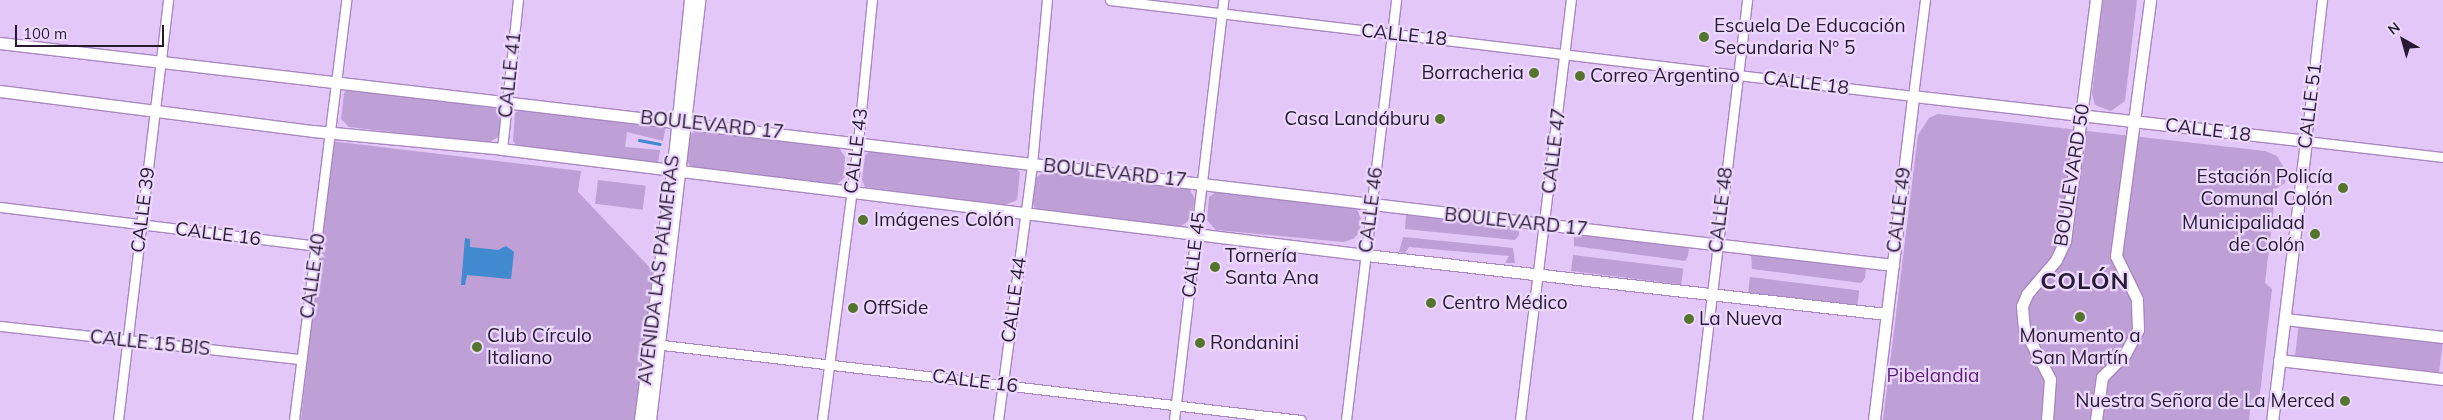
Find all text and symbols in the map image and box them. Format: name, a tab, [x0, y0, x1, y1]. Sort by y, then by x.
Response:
scale bar	[18, 15, 166, 47]
place label: Escuela De Educación Secundaria Nº 5	[1714, 15, 1906, 59]
north arrow	[2378, 15, 2428, 65]
text: N	[2384, 18, 2403, 39]
street label: CALLE 18	[1360, 19, 1448, 51]
text: 100 m	[23, 24, 67, 43]
street label: CALLE 41	[494, 31, 526, 119]
marker: Escuela De Educación Secundaria Nº 5	[1698, 31, 1710, 43]
place label: Borracheria	[1421, 62, 1524, 84]
street label: CALLE 51	[2293, 62, 2327, 150]
place label: Correo Argentino	[1590, 65, 1740, 87]
street label: CALLE 18	[1762, 66, 1850, 100]
marker: Borracheria	[1528, 67, 1540, 79]
marker: Correo Argentino	[1574, 70, 1586, 82]
street label: BOULEVARD 50	[2049, 102, 2095, 248]
street label: BOULEVARD 17	[639, 106, 785, 144]
street label: CALLE 43	[839, 107, 873, 195]
street label: CALLE 47	[1537, 107, 1571, 195]
place label: Casa Landáburu	[1284, 108, 1430, 130]
marker: Casa Landáburu	[1434, 113, 1446, 125]
street label: CALLE 18	[2164, 113, 2252, 147]
street label: AVENIDA LAS PALMERAS	[634, 154, 684, 386]
street label: BOULEVARD 17	[1042, 154, 1188, 192]
street label: CALLE 39	[126, 166, 160, 254]
street label: CALLE 46	[1354, 166, 1388, 254]
street label: CALLE 48	[1704, 166, 1738, 254]
street label: CALLE 49	[1882, 166, 1916, 254]
place label: Estación Policía Comunal Colón	[2197, 166, 2333, 210]
marker: Estación Policía Comunal Colón	[2337, 182, 2349, 194]
street label: BOULEVARD 17	[1443, 203, 1589, 241]
place label: Imágenes Colón	[874, 209, 1014, 231]
street label: CALLE 45	[1177, 211, 1211, 299]
place label: Municipalidad de Colón	[2182, 212, 2305, 256]
marker: Imágenes Colón	[856, 213, 870, 227]
street label: CALLE 16	[174, 217, 262, 251]
marker: Municipalidad de Colón	[2309, 228, 2321, 240]
street label: CALLE 40	[296, 232, 330, 320]
place label: Tornería Santa Ana	[1225, 245, 1319, 289]
street label: CALLE 44	[997, 256, 1031, 344]
marker: Tornería Santa Ana	[1209, 261, 1221, 273]
district label: COLÓN	[2040, 267, 2130, 295]
place label: Centro Médico	[1442, 292, 1568, 314]
marker: Centro Médico	[1424, 296, 1438, 310]
place label: OffSide	[863, 297, 928, 319]
marker: OffSide	[847, 302, 859, 314]
place label: La Nueva	[1699, 308, 1782, 330]
marker: Monumento a San Martín	[2074, 311, 2086, 323]
marker: La Nueva	[1683, 313, 1695, 325]
street label: CALLE 15 BIS	[89, 325, 211, 361]
place label: Club Círculo Italiano	[487, 325, 592, 369]
place label: Monumento a San Martín	[2019, 325, 2141, 369]
place label: Rondanini	[1210, 332, 1299, 354]
marker: Rondanini	[1194, 337, 1206, 349]
marker: Club Círculo Italiano	[471, 341, 483, 353]
street label: CALLE 16	[931, 364, 1019, 398]
park label: Pibelandia	[1886, 365, 1980, 387]
place label: Nuestra Señora de La Merced	[2075, 390, 2335, 412]
marker: Nuestra Señora de La Merced	[2339, 395, 2351, 407]

